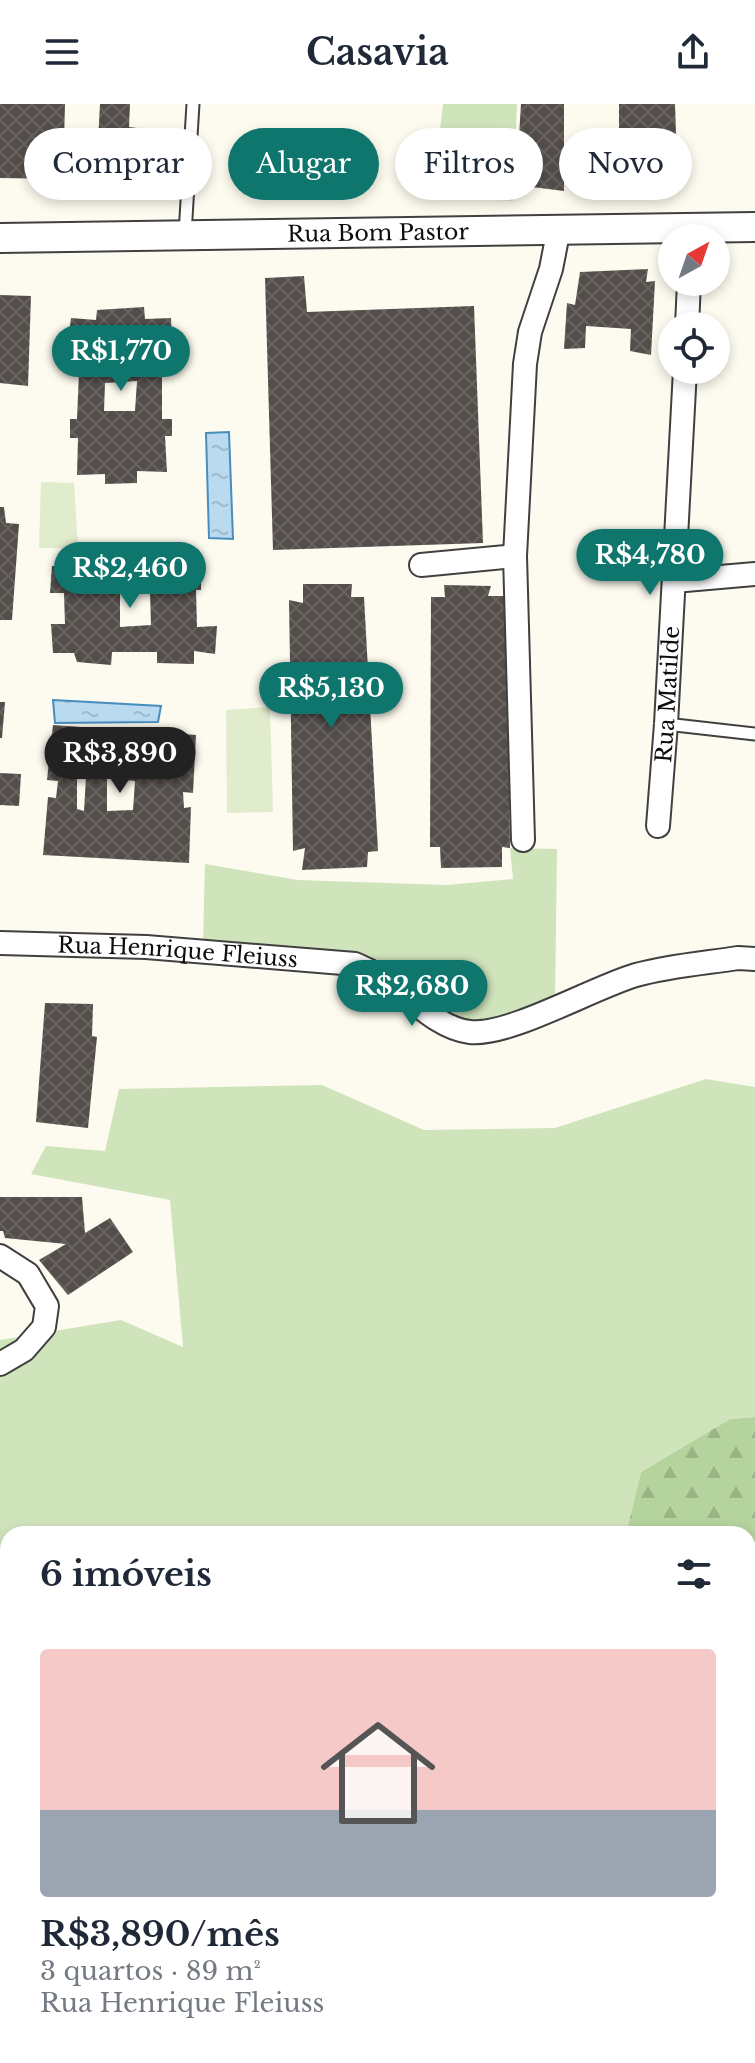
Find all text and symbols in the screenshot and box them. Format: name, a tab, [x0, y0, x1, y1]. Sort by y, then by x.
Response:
icon: menu	[40, 30, 84, 74]
text: Casavia	[306, 30, 449, 75]
icon: share	[671, 30, 715, 74]
chip: Comprar	[24, 128, 212, 200]
chip: Alugar	[228, 128, 379, 200]
chip: Filtros	[395, 128, 543, 200]
chip: Novo	[559, 128, 692, 200]
street label: Rua Bom Pastor	[287, 218, 470, 247]
north arrow	[658, 224, 730, 296]
map controls	[658, 224, 730, 384]
button: locate	[658, 312, 730, 384]
pin: R$1,770	[47, 325, 195, 393]
text: R$1,770	[70, 335, 172, 367]
pin: R$4,780	[576, 529, 724, 597]
text: R$4,780	[594, 539, 706, 571]
pin: R$2,460	[56, 542, 204, 610]
text: R$2,460	[72, 552, 188, 584]
street label: Rua Matilde	[650, 625, 685, 764]
pin: R$5,130	[257, 662, 405, 730]
text: R$5,130	[277, 672, 385, 704]
pin: R$3,890	[46, 727, 194, 795]
text: R$3,890	[63, 737, 177, 769]
street label: Rua Henrique Fleiuss	[57, 931, 299, 973]
pin: R$2,680	[338, 960, 486, 1028]
text: R$2,680	[355, 970, 470, 1002]
icon: filters	[672, 1552, 716, 1596]
text: 6 imóveis	[40, 1553, 212, 1595]
icon: home	[306, 1701, 450, 1845]
text: R$3,890/mês	[40, 1913, 280, 1955]
text: 3 quartos · 89 m²	[40, 1955, 261, 1987]
text: Rua Henrique Fleiuss	[40, 1987, 324, 2019]

